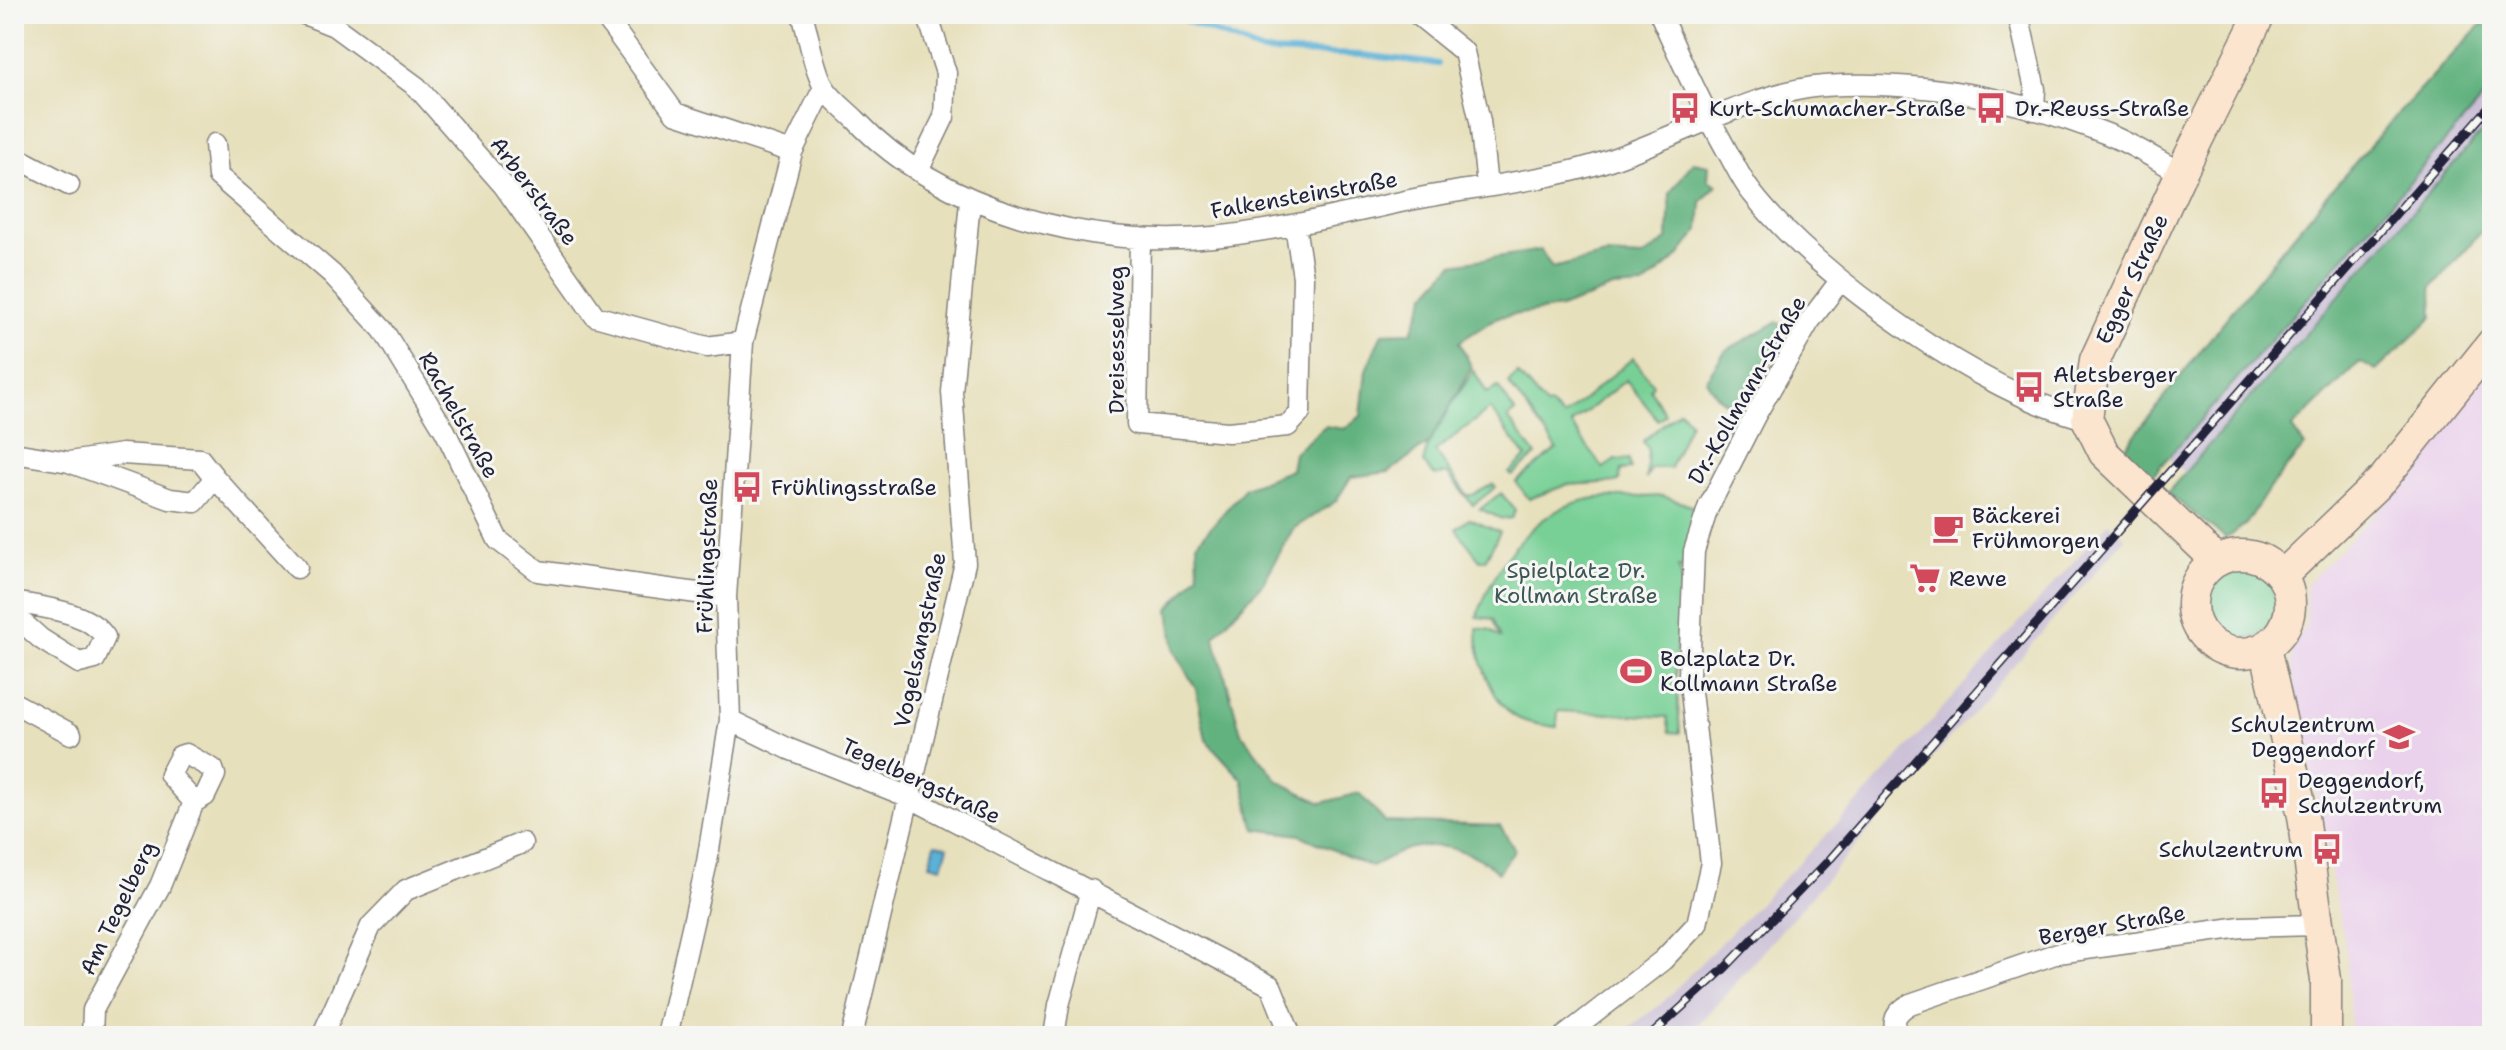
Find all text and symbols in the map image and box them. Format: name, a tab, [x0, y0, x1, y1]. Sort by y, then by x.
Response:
bus stop icon: Kurt-Schumacher-Straße	[1668, 91, 1702, 125]
bus stop icon: Dr.-Reuss-Straße	[1974, 91, 2008, 125]
place label: Kurt-Schumacher-Straße	[1709, 94, 1966, 123]
place label: Dr.-Reuss-Straße	[2015, 94, 2189, 123]
street label: Arberstraße	[484, 131, 584, 251]
street label: Falkensteinstraße	[1208, 164, 1400, 226]
street label: Egger Straße	[2089, 209, 2175, 349]
street label: Dreisesselweg	[1102, 266, 1131, 414]
street label: Dr.-Kollmann-Straße	[1681, 291, 1813, 489]
street label: Rachelstraße	[412, 346, 506, 484]
place label: Aletsberger Straße	[2053, 360, 2178, 414]
bus stop icon: Aletsberger Straße	[2012, 370, 2046, 404]
bus stop icon: Frühlingsstraße	[730, 470, 764, 504]
place label: Frühlingsstraße	[771, 473, 937, 502]
street label: Frühlingstraße	[690, 478, 724, 634]
place label: Bäckerei Frühmorgen	[1972, 501, 2100, 555]
cafe icon: Bäckerei Frühmorgen	[1931, 511, 1965, 545]
street label: Vogelsangstraße	[887, 549, 953, 731]
park label: Spielplatz Dr. Kollman Straße	[1494, 556, 1658, 610]
supermarket icon: Rewe	[1908, 561, 1942, 595]
place label: Rewe	[1949, 564, 2007, 593]
place label: Bolzplatz Dr. Kollmann Straße	[1660, 644, 1838, 698]
sports icon: Bolzplatz Dr. Kollmann Straße	[1619, 654, 1653, 688]
place label: Schulzentrum Deggendorf	[2231, 710, 2376, 764]
school or university icon: Schulzentrum Deggendorf	[2382, 720, 2416, 754]
street label: Tegelbergstraße	[837, 731, 1005, 831]
place label: Deggendorf, Schulzentrum	[2298, 766, 2442, 820]
bus stop icon: Deggendorf, Schulzentrum	[2257, 776, 2291, 810]
bus stop icon: Schulzentrum	[2310, 832, 2344, 866]
place label: Schulzentrum	[2159, 835, 2303, 864]
street label: Am Tegelberg	[73, 836, 163, 980]
street label: Berger Straße	[2036, 898, 2188, 952]

